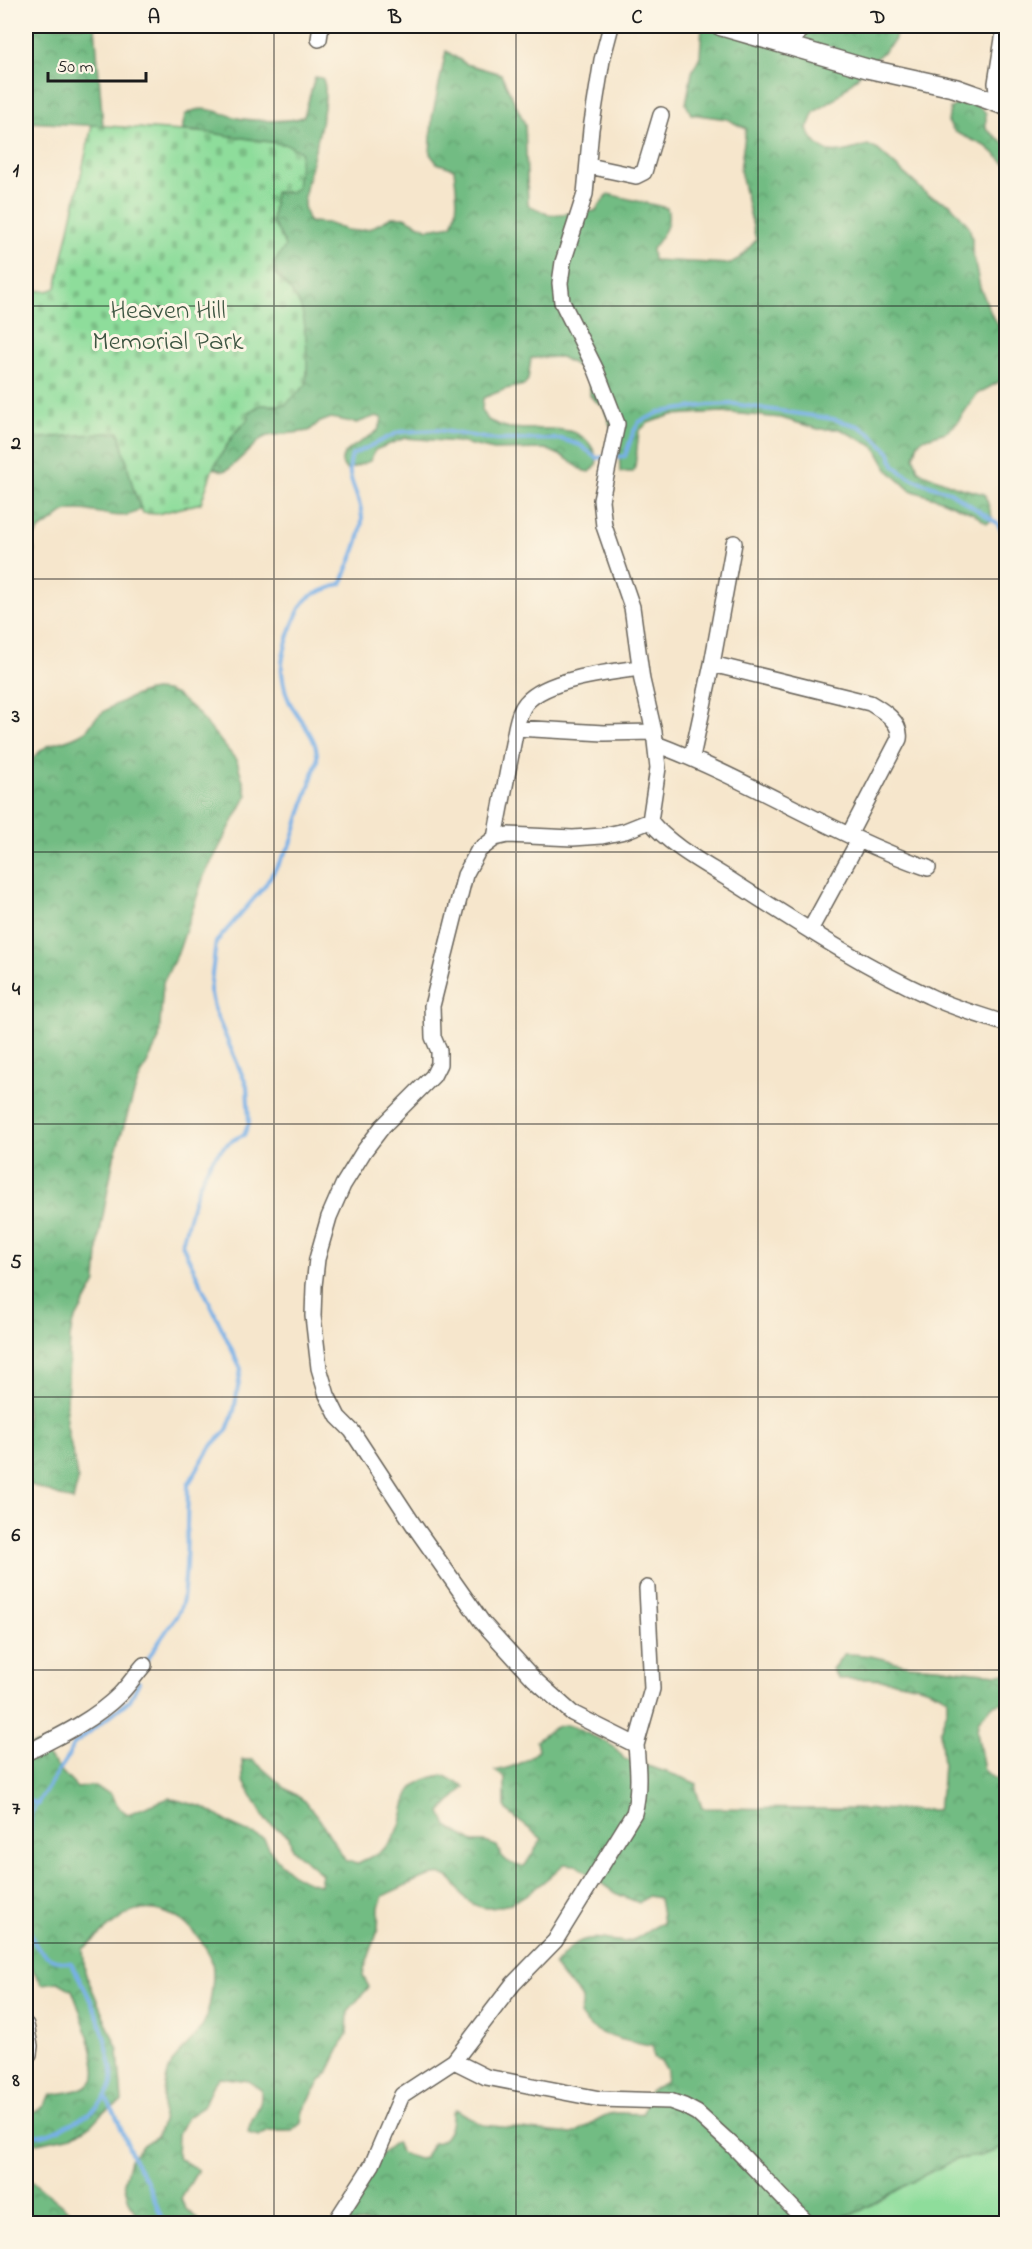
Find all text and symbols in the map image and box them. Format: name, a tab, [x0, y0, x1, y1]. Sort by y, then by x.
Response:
text: A	[148, 4, 160, 33]
text: B	[387, 4, 402, 33]
text: C	[632, 4, 643, 33]
text: D	[870, 4, 885, 33]
scale bar	[48, 45, 146, 83]
text: 50 m	[57, 55, 94, 81]
text: 1	[13, 157, 20, 186]
park label: Heaven Hill Memorial Park	[92, 292, 244, 362]
text: 2	[10, 430, 21, 459]
text: 3	[11, 703, 20, 732]
text: 4	[12, 976, 21, 1005]
text: 5	[10, 1249, 22, 1278]
text: 6	[12, 1522, 21, 1551]
text: 7	[12, 1795, 21, 1824]
text: 8	[11, 2067, 20, 2096]

